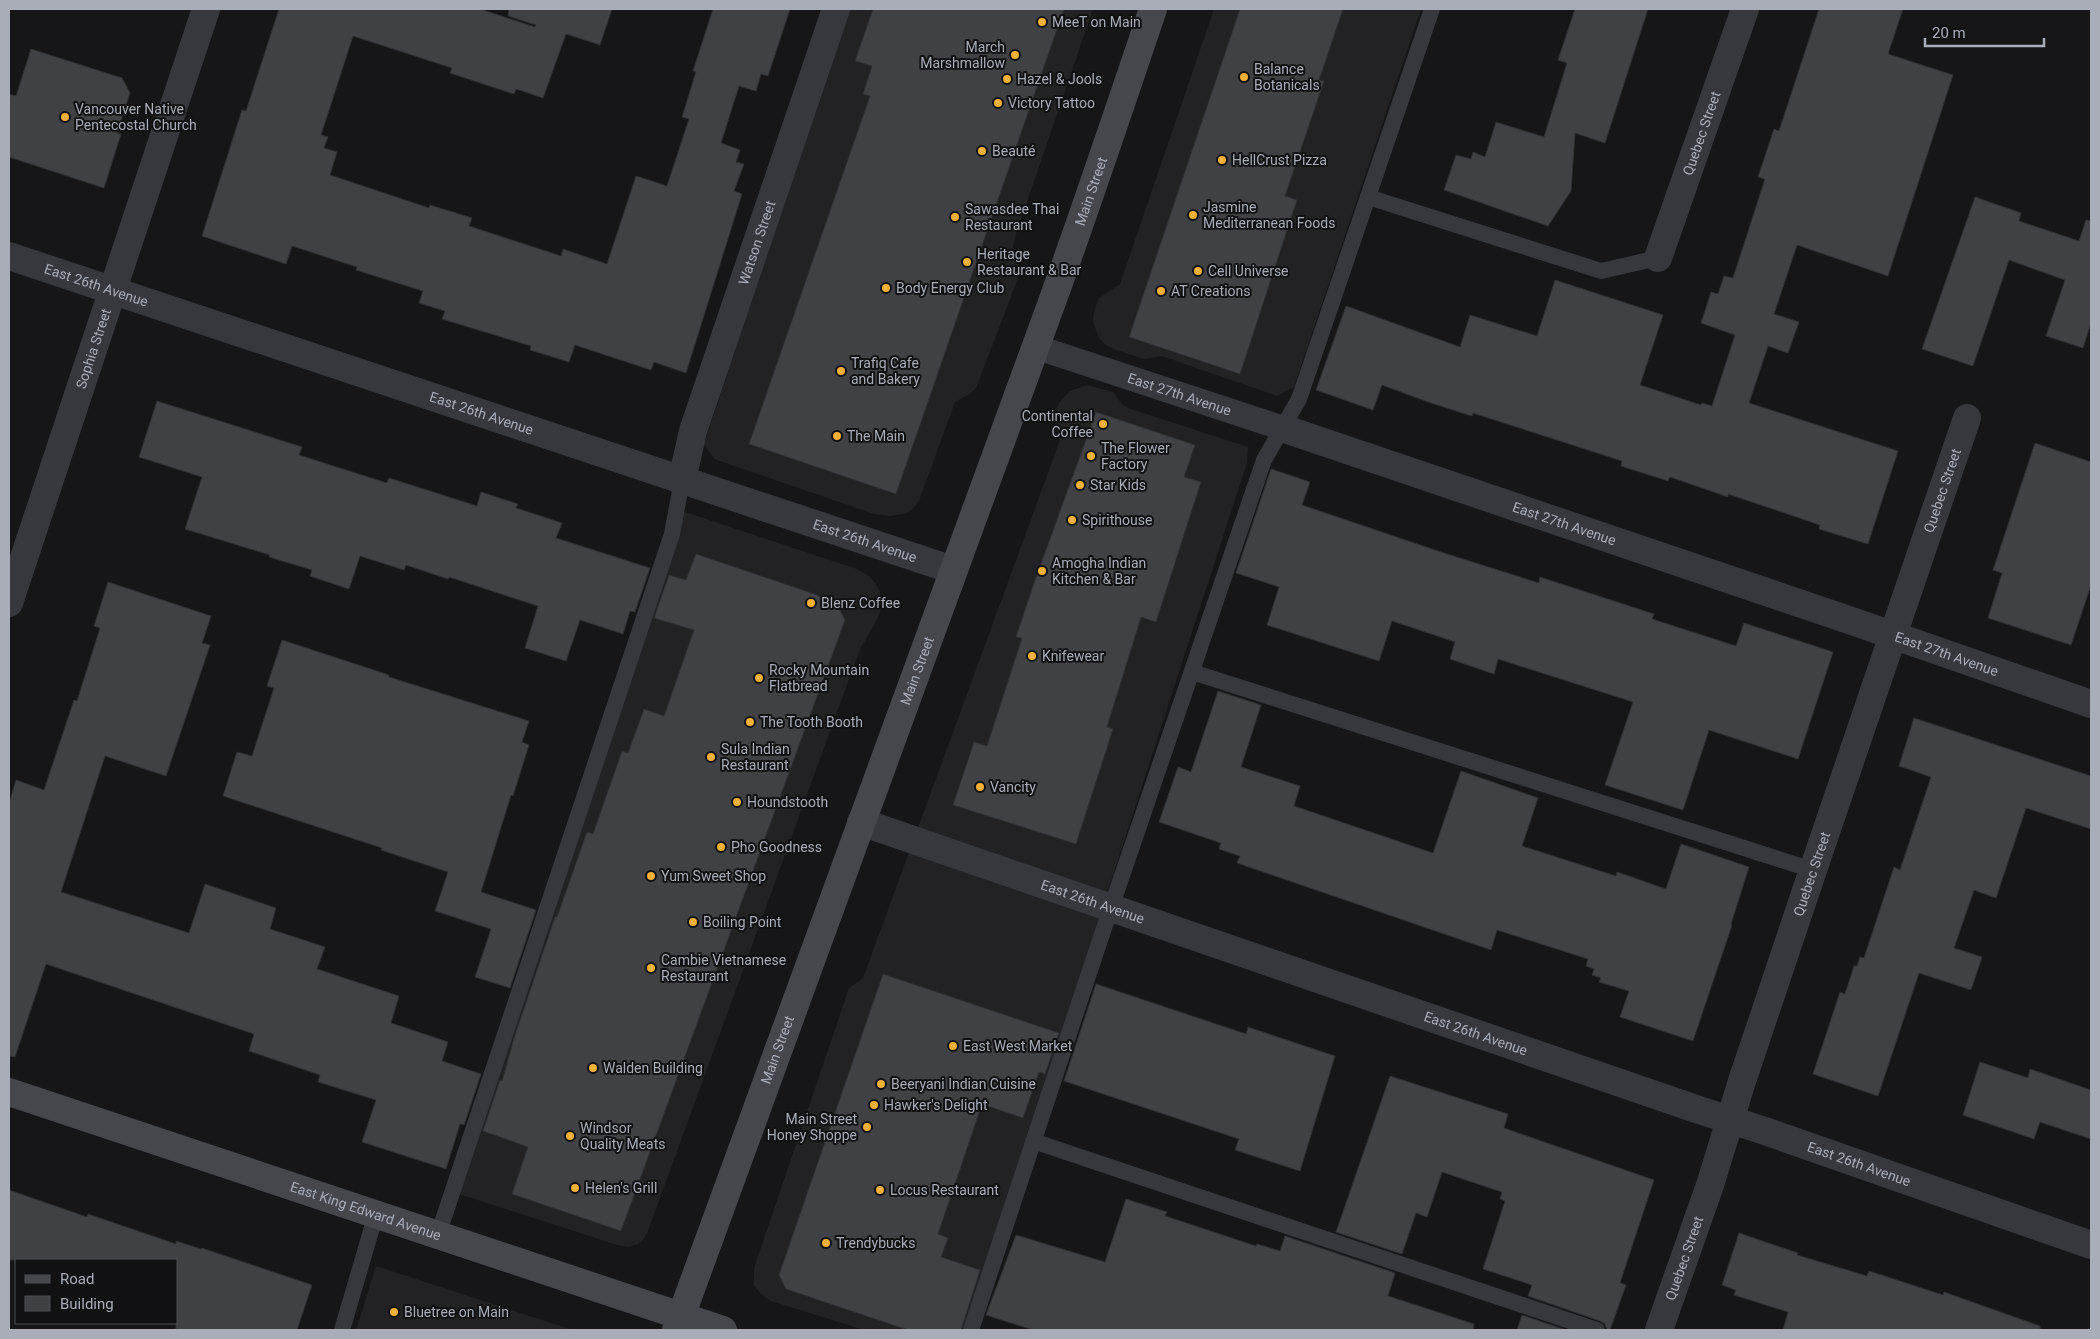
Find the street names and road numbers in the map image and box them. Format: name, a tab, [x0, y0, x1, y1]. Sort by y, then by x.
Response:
street label: Quebec Street	[1679, 89, 1724, 178]
street label: Main Street	[1072, 155, 1110, 228]
street label: Watson Street	[735, 198, 779, 287]
street label: East 26th Avenue	[42, 260, 150, 310]
street label: Sophia Street	[73, 306, 114, 391]
street label: East 27th Avenue	[1125, 370, 1233, 419]
street label: East 26th Avenue	[428, 389, 535, 438]
street label: Quebec Street	[1921, 446, 1964, 535]
street label: East 27th Avenue	[1510, 499, 1618, 549]
street label: East 26th Avenue	[811, 516, 919, 565]
street label: East 27th Avenue	[1893, 629, 2000, 679]
street label: Main Street	[897, 634, 937, 707]
street label: Quebec Street	[1790, 829, 1834, 918]
street label: East 26th Avenue	[1039, 876, 1146, 927]
street label: East 26th Avenue	[1422, 1008, 1530, 1058]
street label: Main Street	[758, 1013, 797, 1086]
street label: East 26th Avenue	[1805, 1138, 1913, 1189]
street label: East King Edward Avenue	[288, 1178, 443, 1243]
street label: Quebec Street	[1662, 1214, 1706, 1302]

